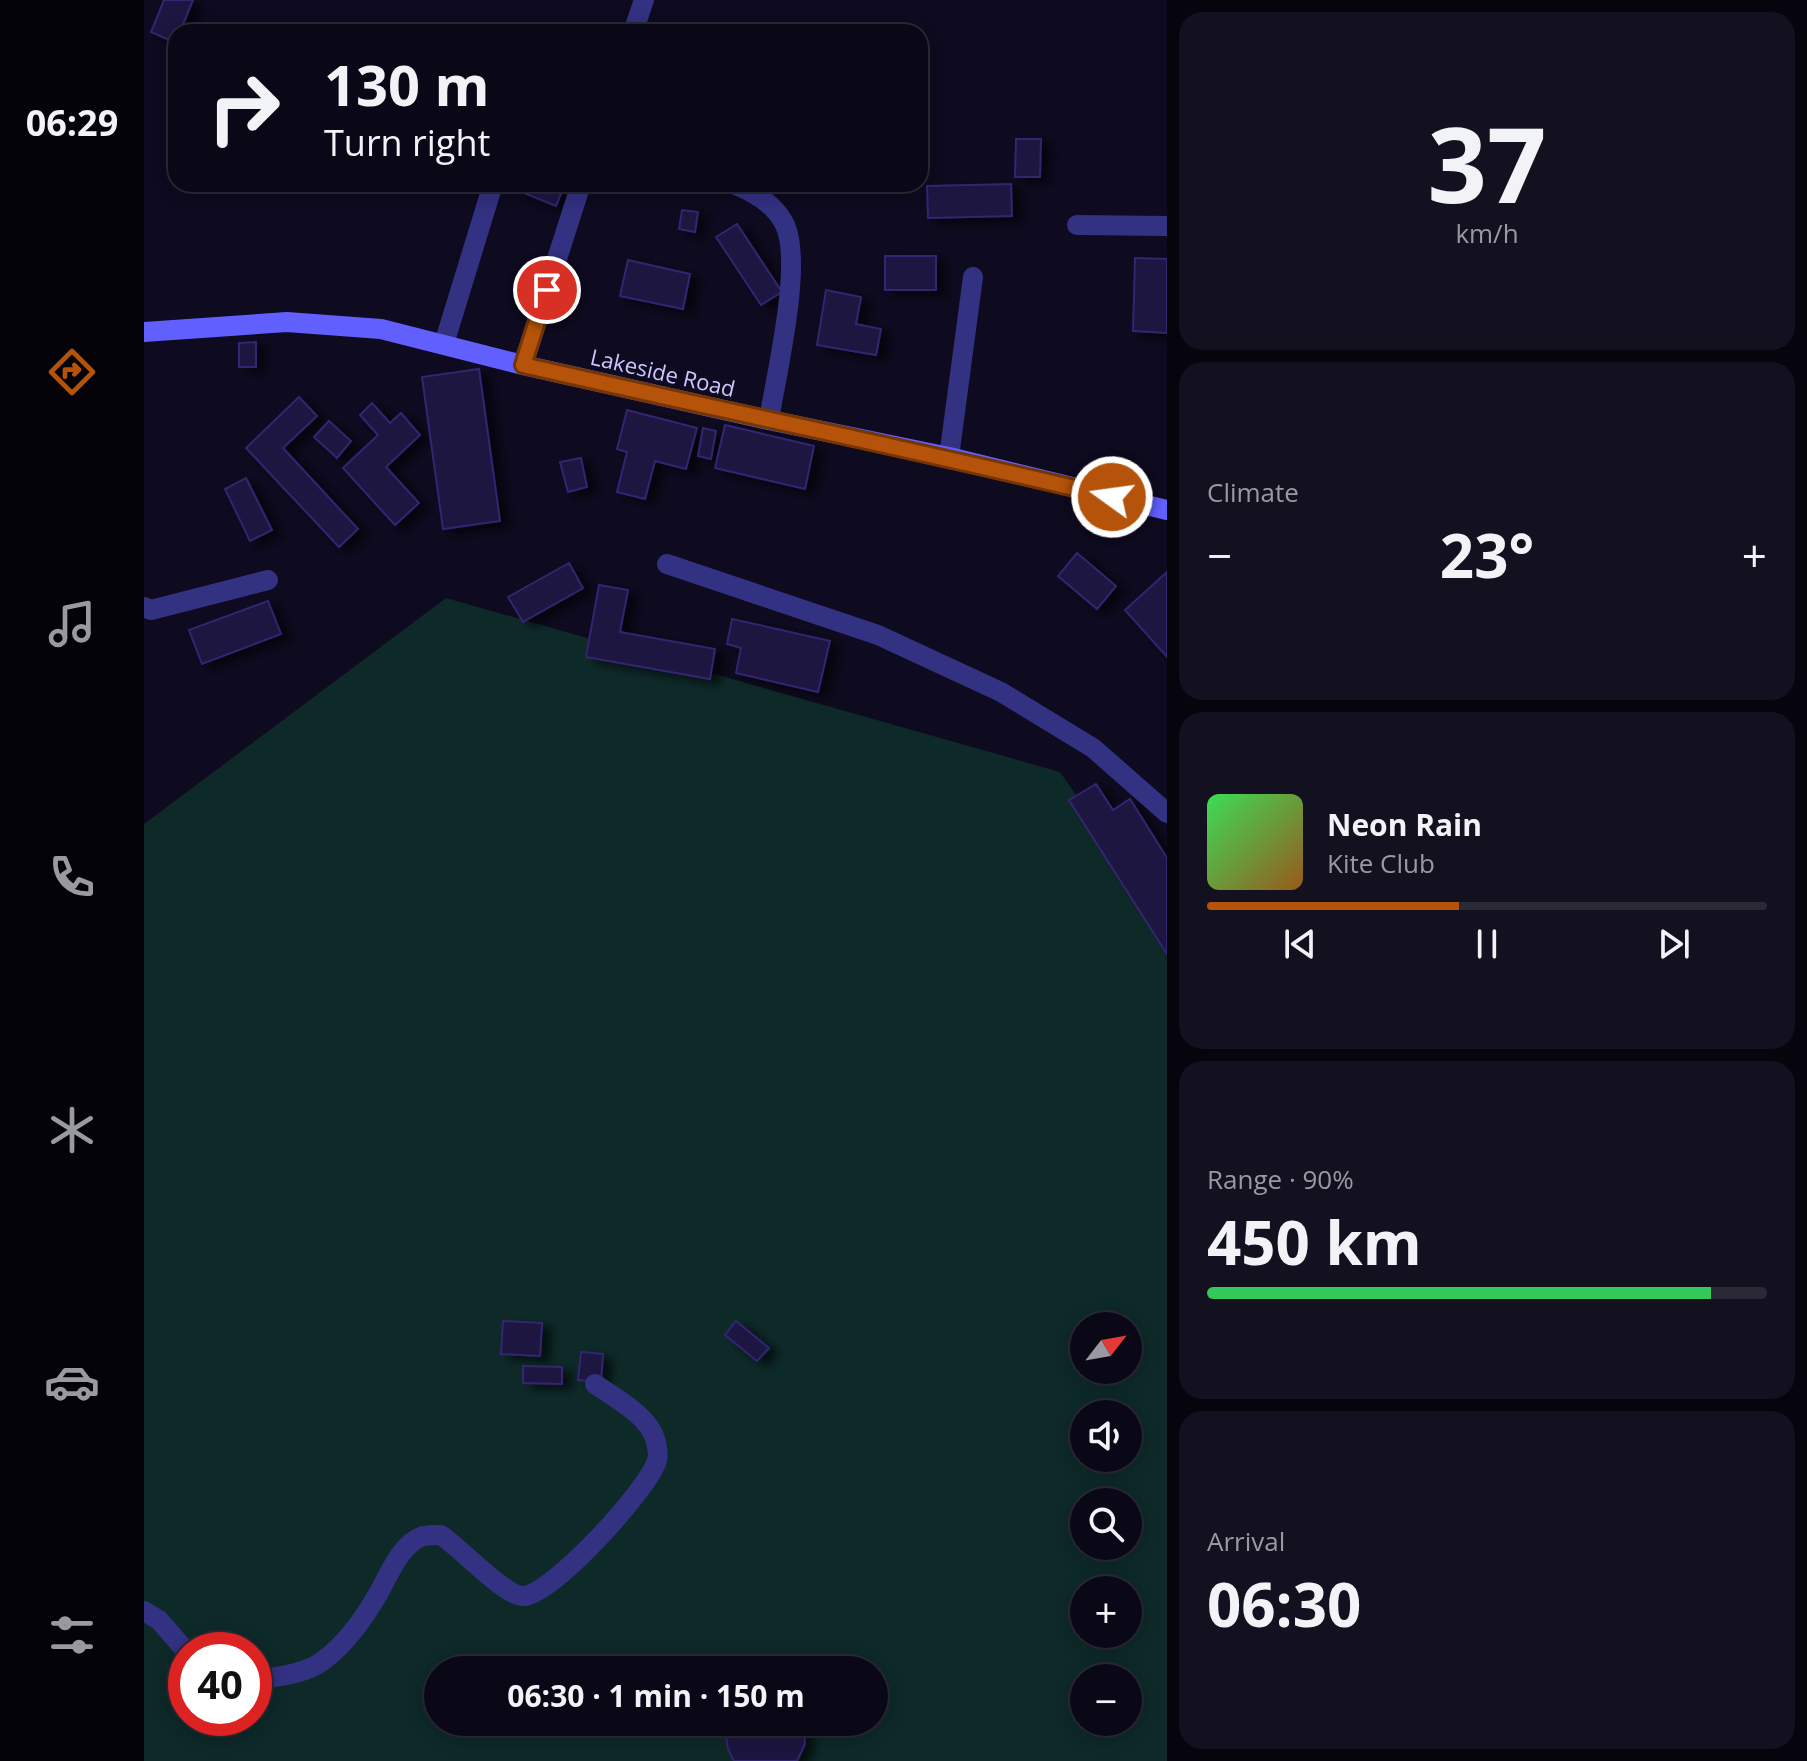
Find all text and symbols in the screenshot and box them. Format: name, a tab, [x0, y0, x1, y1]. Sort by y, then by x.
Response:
text: 130 m	[324, 46, 490, 122]
icon: right	[192, 56, 296, 160]
text: 37	[1428, 92, 1546, 233]
text: 06:29	[26, 98, 118, 147]
text: Turn right	[324, 118, 490, 167]
text: km/h	[1455, 215, 1519, 251]
pin	[513, 256, 581, 324]
icon: arrive	[525, 268, 569, 312]
street label: Lakeside Road	[588, 341, 738, 403]
icon: directions	[44, 344, 100, 400]
position arrow	[1070, 455, 1154, 539]
text: Climate	[1207, 474, 1299, 510]
text: 23°	[1440, 514, 1534, 596]
text: −	[1207, 525, 1232, 585]
text: +	[1742, 525, 1767, 585]
icon: music	[44, 596, 100, 652]
text: Neon Rain	[1327, 804, 1482, 845]
text: Kite Club	[1327, 845, 1435, 881]
icon: phone	[44, 849, 100, 905]
icon: previous	[1278, 922, 1322, 966]
icon: pause	[1465, 922, 1509, 966]
icon: next	[1652, 922, 1696, 966]
icon: climate	[44, 1102, 100, 1158]
text: Range · 90%	[1207, 1161, 1354, 1197]
text: 450 km	[1207, 1201, 1422, 1283]
north arrow	[1070, 1312, 1142, 1384]
map controls	[1070, 1312, 1142, 1736]
icon: car	[44, 1354, 100, 1410]
button: sound	[1070, 1400, 1142, 1472]
button: search	[1070, 1488, 1142, 1560]
text: Arrival	[1207, 1523, 1285, 1559]
text: 06:30	[1207, 1563, 1361, 1645]
button: +	[1070, 1576, 1142, 1648]
icon: filters	[44, 1607, 100, 1663]
speed limit sign: 40	[168, 1632, 272, 1736]
button: −	[1070, 1664, 1142, 1736]
text: 06:30 · 1 min · 150 m	[507, 1675, 805, 1716]

